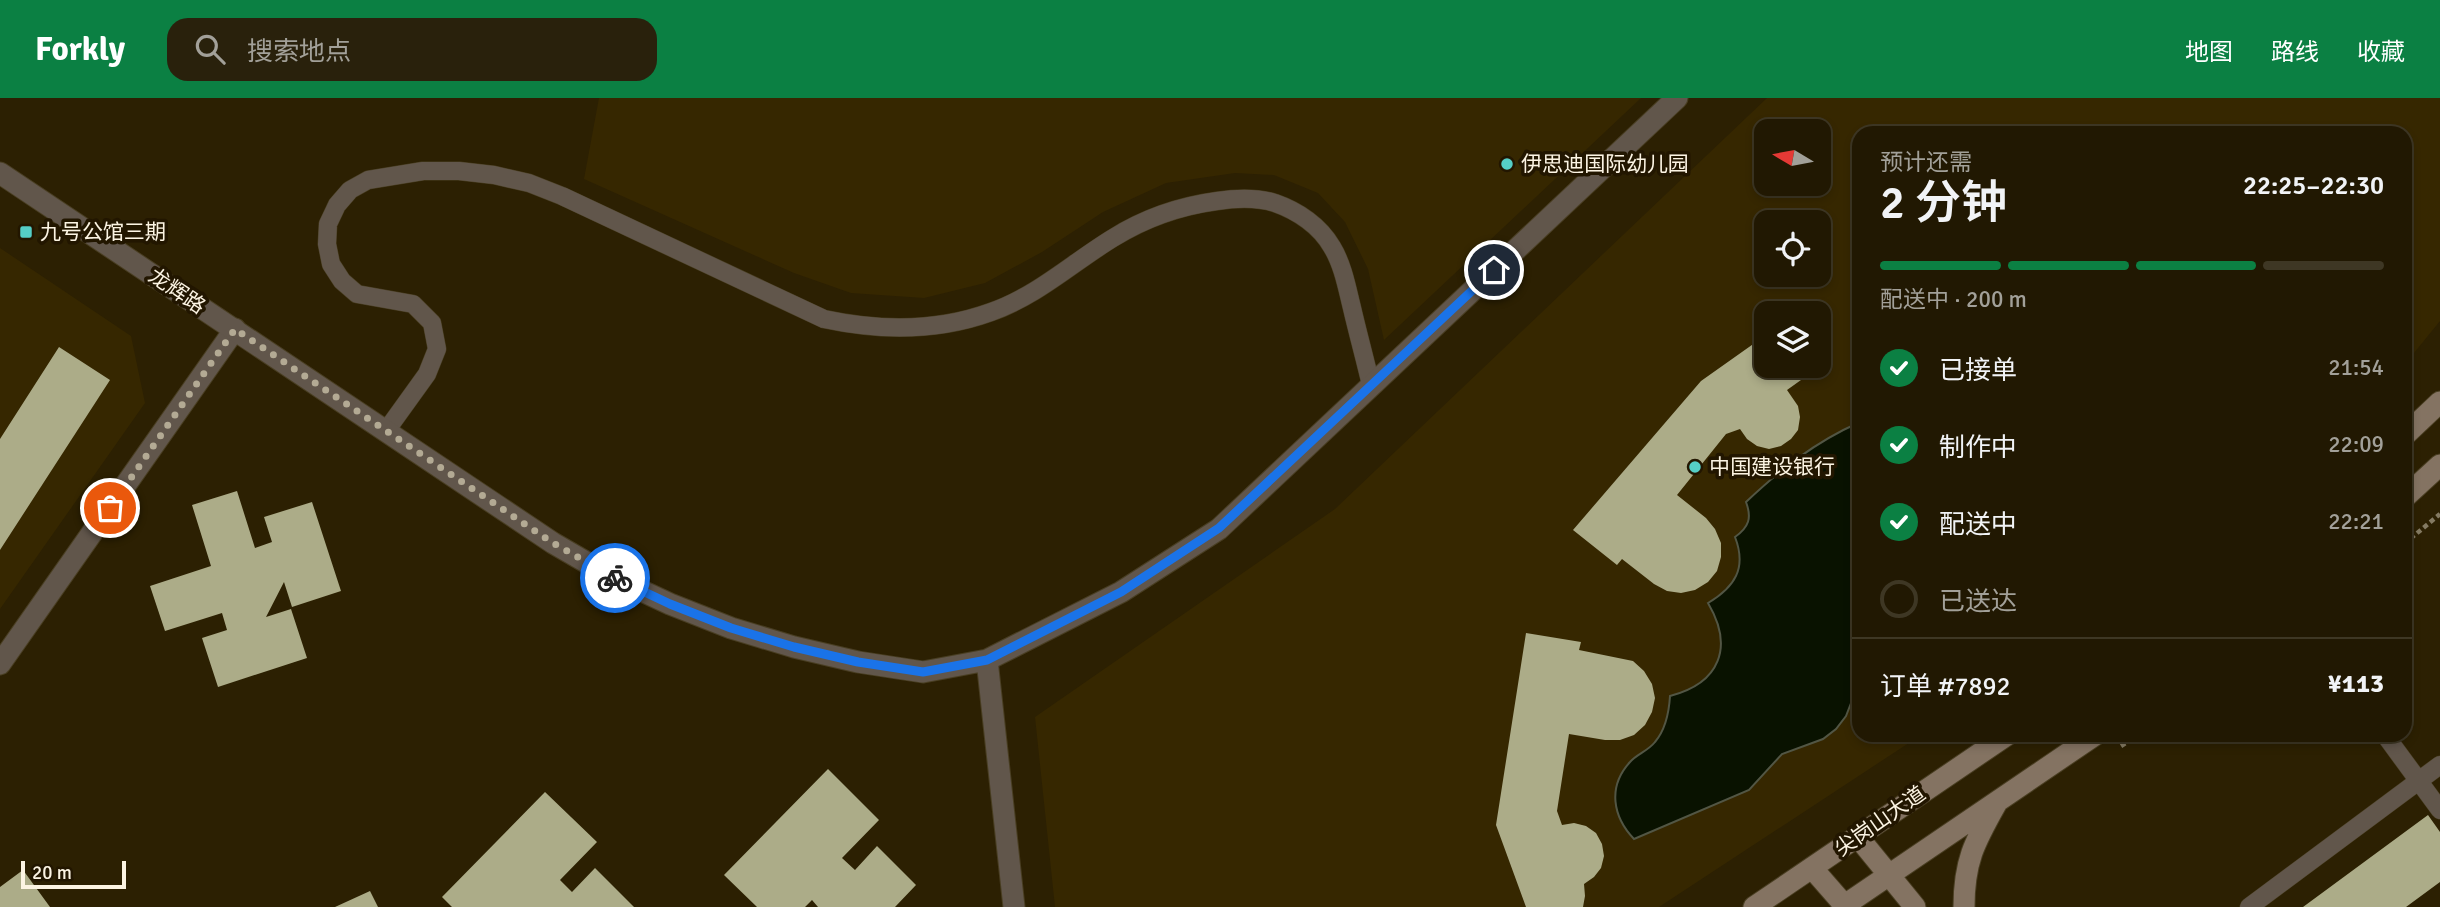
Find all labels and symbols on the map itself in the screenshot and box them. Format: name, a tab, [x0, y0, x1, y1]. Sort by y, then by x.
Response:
north arrow	[1754, 119, 1830, 196]
place label: 伊思迪国际幼儿园	[1521, 151, 1689, 177]
marker: 伊思迪国际幼儿园	[1499, 156, 1515, 172]
place label: 九号公馆三期	[40, 219, 166, 245]
marker: 九号公馆三期	[18, 224, 34, 240]
pin	[1464, 240, 1524, 300]
street label: 龙辉路	[144, 263, 210, 319]
place label: 中国建设银行	[1709, 454, 1835, 480]
marker: 中国建设银行	[1687, 459, 1703, 475]
pin	[80, 478, 140, 538]
courier	[580, 543, 650, 613]
street label: 尖岗山大道	[1830, 780, 1930, 862]
scale bar	[21, 858, 126, 890]

